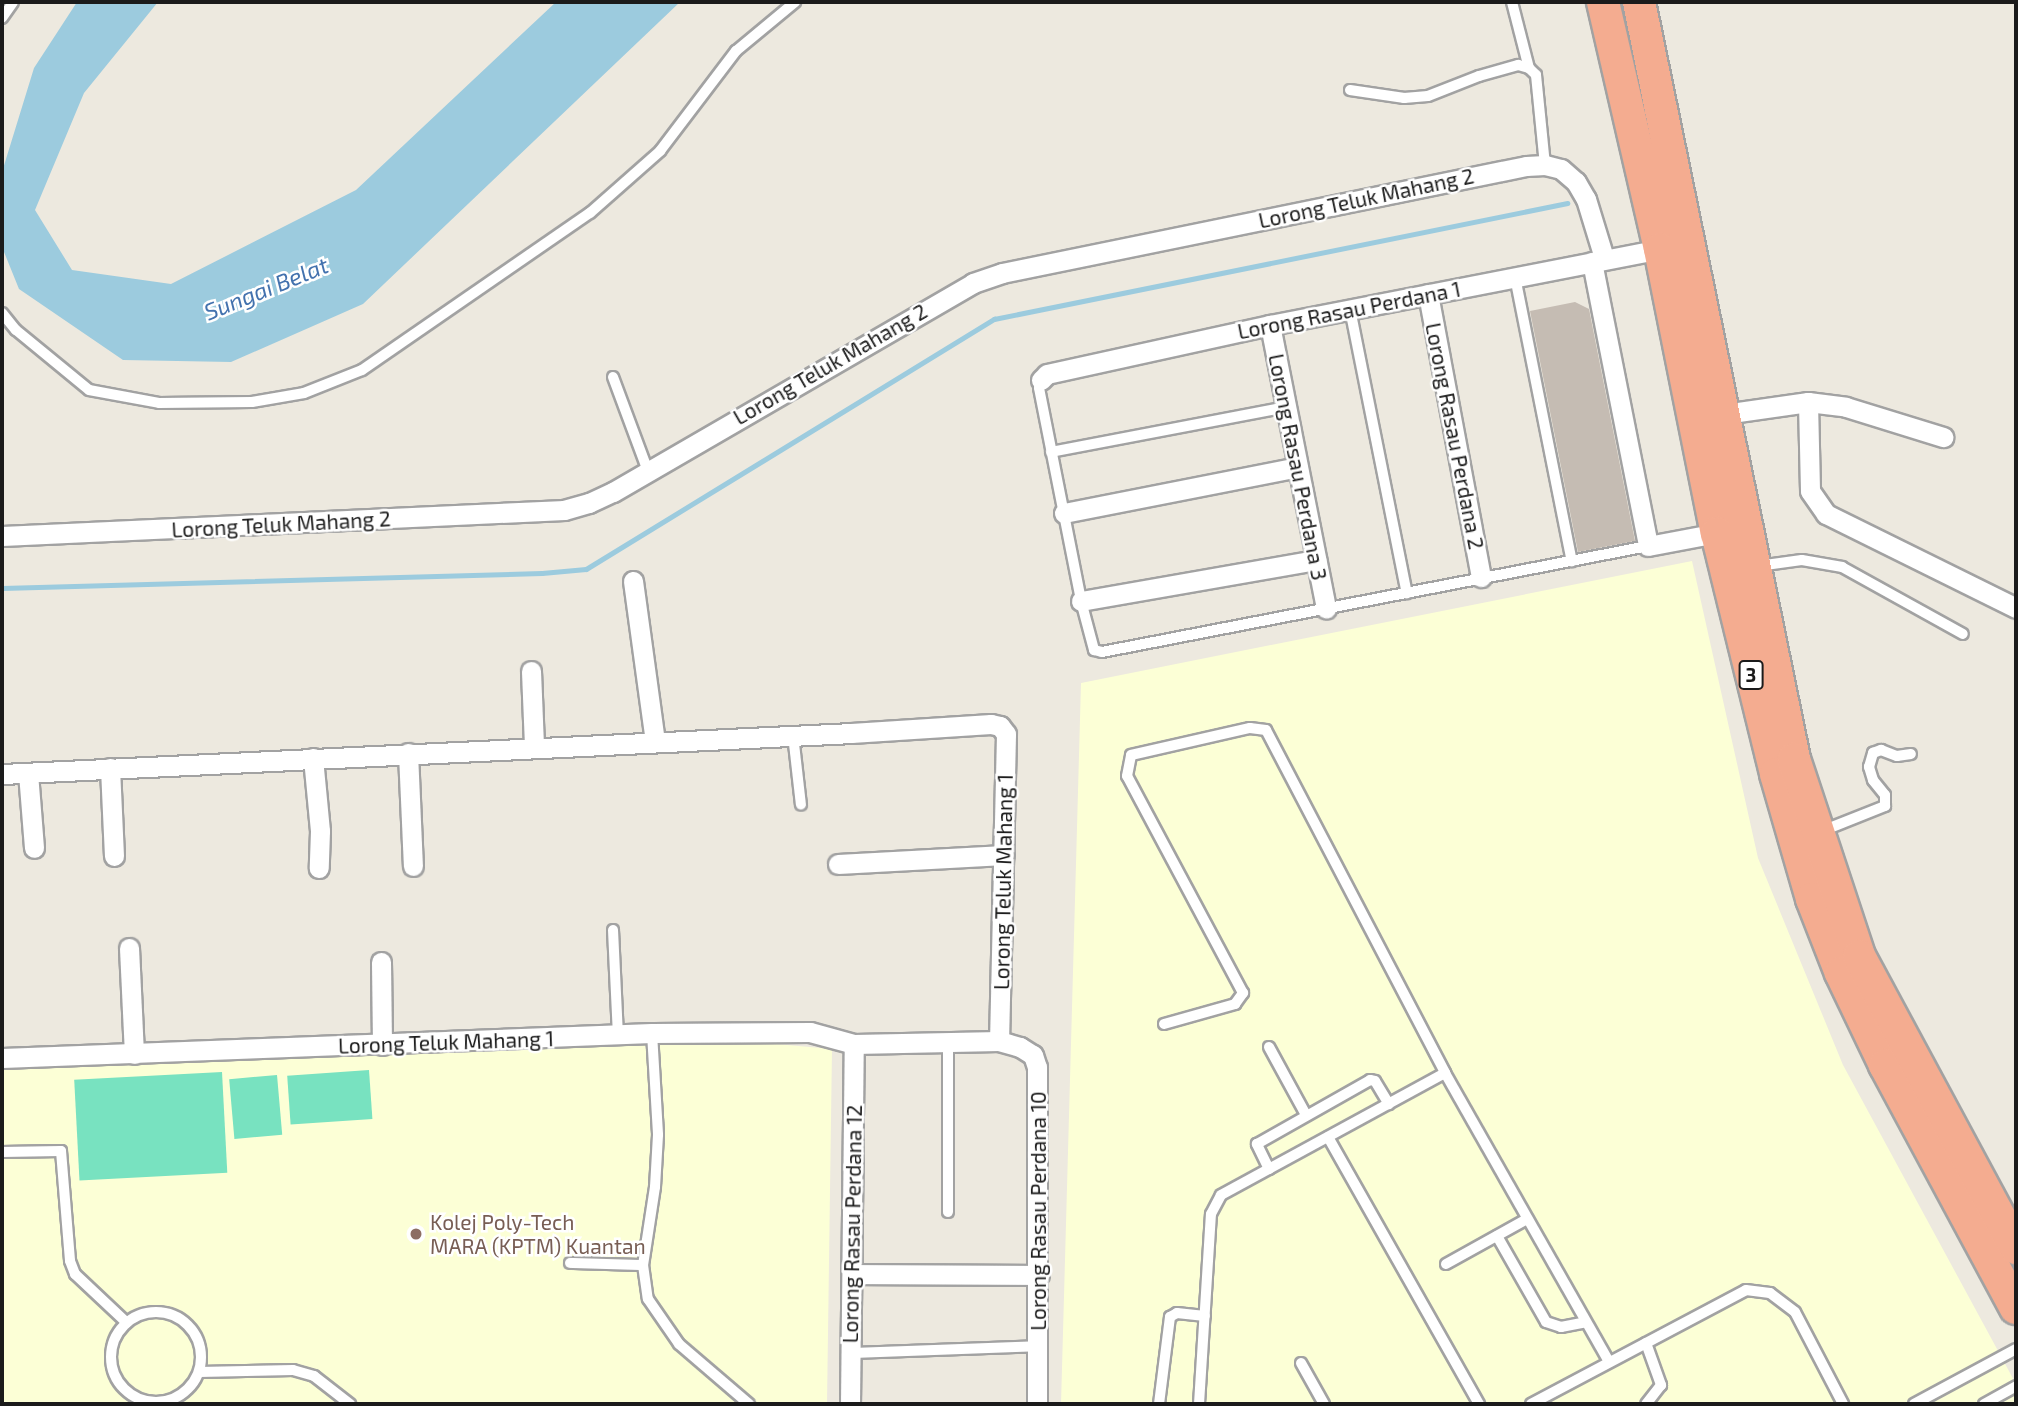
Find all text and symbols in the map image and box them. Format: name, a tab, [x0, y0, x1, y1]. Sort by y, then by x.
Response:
street label: Lorong Teluk Mahang 2	[1256, 163, 1476, 233]
water label: Sungai Belat	[200, 251, 332, 325]
street label: Lorong Rasau Perdana 1	[1235, 276, 1463, 344]
street label: Lorong Teluk Mahang 2	[728, 298, 932, 430]
street label: Lorong Rasau Perdana 2	[1421, 321, 1489, 551]
street label: Lorong Rasau Perdana 3	[1264, 352, 1332, 582]
street label: Lorong Teluk Mahang 2	[170, 506, 392, 542]
road number: 3	[1737, 660, 1765, 690]
street label: Lorong Teluk Mahang 1	[989, 773, 1017, 991]
street label: Lorong Teluk Mahang 1	[337, 1026, 555, 1058]
street label: Lorong Rasau Perdana 10	[1025, 1091, 1051, 1331]
street label: Lorong Rasau Perdana 12	[837, 1104, 867, 1344]
place label: Kolej Poly-Tech MARA (KPTM) Kuantan	[430, 1209, 646, 1259]
marker: Kolej Poly-Tech MARA (KPTM) Kuantan	[408, 1226, 424, 1242]

